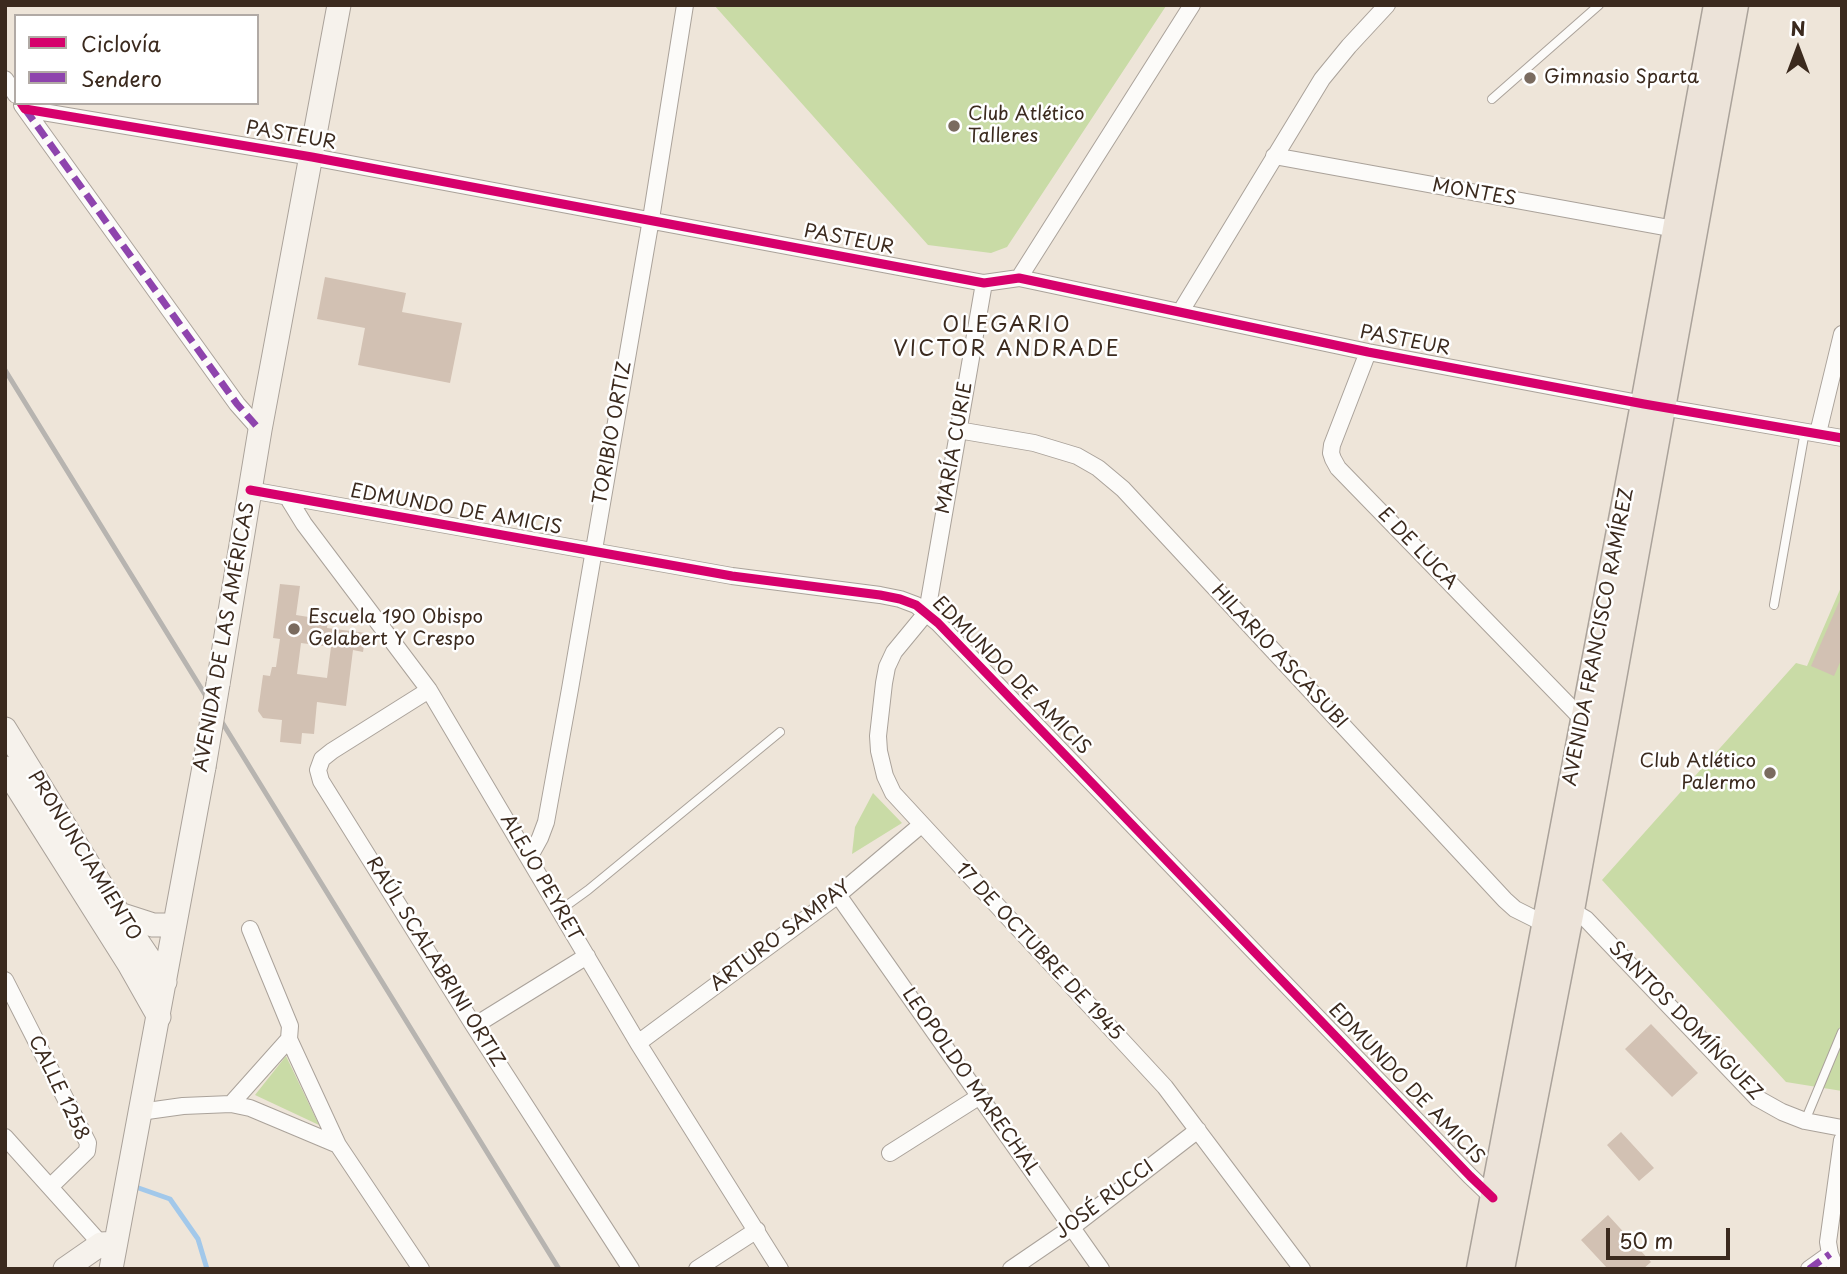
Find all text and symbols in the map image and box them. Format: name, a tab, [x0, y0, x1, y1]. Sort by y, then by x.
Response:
legend	[14, 14, 259, 105]
north arrow	[1763, 14, 1833, 84]
text: N	[1790, 14, 1806, 42]
text: Ciclovía	[81, 27, 161, 59]
text: Sendero	[81, 62, 162, 94]
place label: Gimnasio Sparta	[1544, 67, 1699, 89]
marker: Gimnasio Sparta	[1522, 70, 1538, 86]
place label: Club Atlético Talleres	[968, 104, 1084, 148]
street label: PASTEUR	[244, 117, 338, 155]
marker: Club Atlético Talleres	[946, 118, 962, 134]
street label: MONTES	[1430, 174, 1518, 212]
street label: PASTEUR	[802, 220, 896, 260]
district label: OLEGARIO VICTOR ANDRADE	[894, 313, 1120, 363]
street label: PASTEUR	[1358, 321, 1452, 361]
street label: TORIBIO ORTIZ	[589, 360, 637, 506]
street label: MARÍA CURIE	[932, 380, 978, 516]
street label: EDMUNDO DE AMICIS	[348, 480, 564, 540]
street label: AVENIDA FRANCISCO RAMÍREZ	[1559, 486, 1639, 788]
street label: AVENIDA DE LAS AMÉRICAS	[190, 500, 260, 774]
street label: E DE LUCA	[1372, 503, 1462, 595]
street label: HILARIO ASCASUBI	[1206, 580, 1352, 734]
street label: EDMUNDO DE AMICIS	[927, 592, 1095, 760]
place label: Escuela 190 Obispo Gelabert Y Crespo	[308, 607, 483, 651]
marker: Escuela 190 Obispo Gelabert Y Crespo	[286, 621, 302, 637]
place label: Club Atlético Palermo	[1640, 751, 1756, 795]
marker: Club Atlético Palermo	[1762, 765, 1778, 781]
street label: PRONUNCIAMIENTO	[23, 767, 145, 945]
street label: ALEJO PEYRET	[495, 810, 587, 946]
street label: RAÚL SCALABRINI ORTIZ	[361, 853, 509, 1071]
street label: 17 DE OCTUBRE DE 1945	[950, 858, 1128, 1046]
street label: ARTURO SAMPAY	[706, 876, 856, 996]
street label: SANTOS DOMÍNGUEZ	[1603, 937, 1767, 1105]
street label: LEOPOLDO MARECHAL	[897, 984, 1043, 1180]
street label: EDMUNDO DE AMICIS	[1323, 999, 1489, 1169]
street label: CALLE 1258	[23, 1032, 93, 1144]
street label: JOSÉ RUCCI	[1051, 1156, 1159, 1244]
scale bar	[1609, 1214, 1733, 1258]
text: 50 m	[1619, 1224, 1673, 1256]

